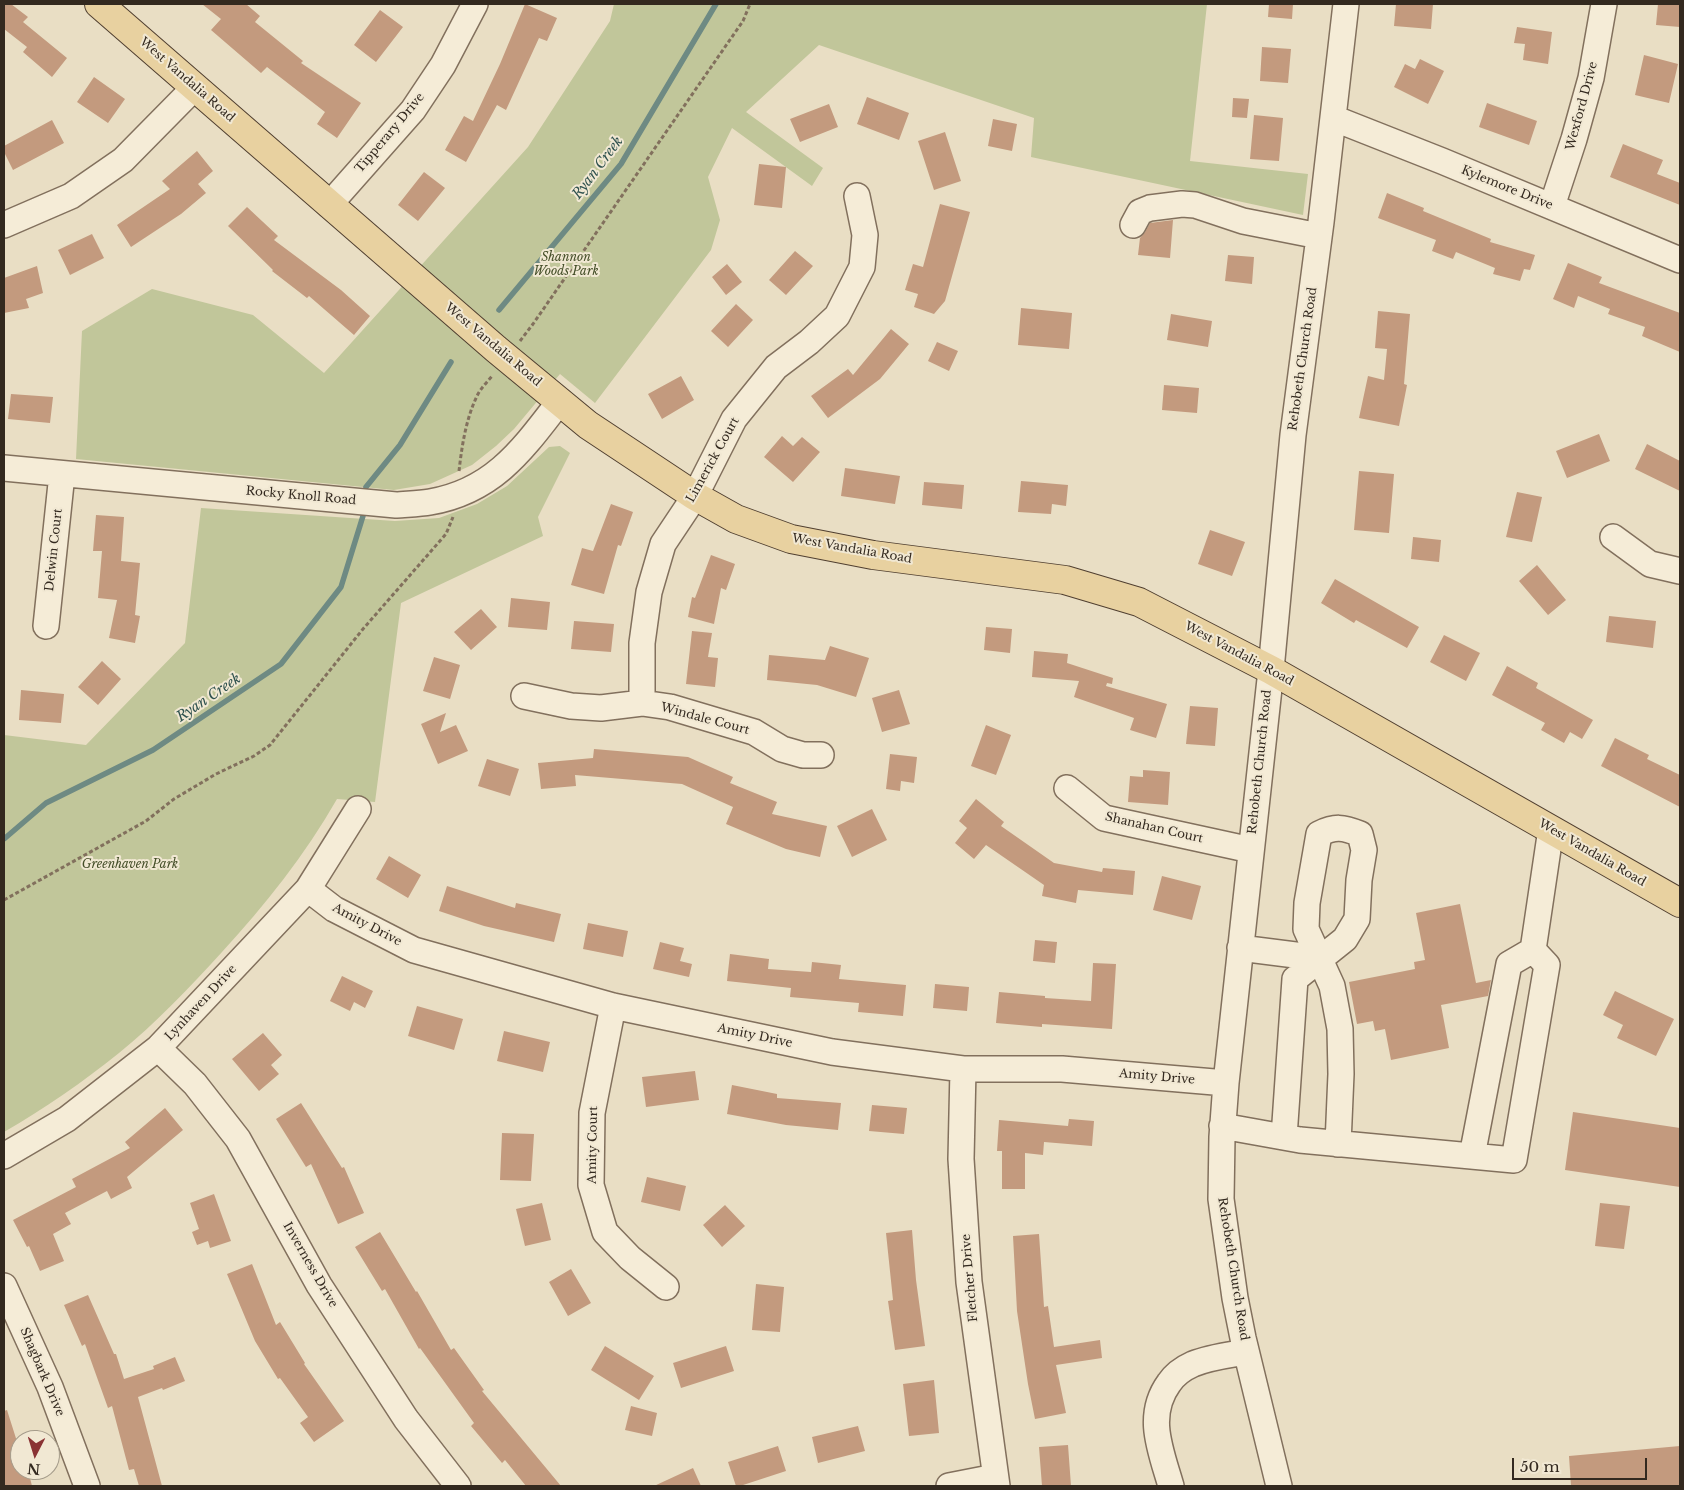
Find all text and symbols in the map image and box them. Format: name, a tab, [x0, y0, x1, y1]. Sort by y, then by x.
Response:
street label: West Vandalia Road	[136, 35, 238, 125]
street label: Wexford Drive	[1563, 60, 1601, 152]
street label: Tipperary Drive	[352, 90, 428, 176]
water label: Ryan Creek	[569, 133, 627, 203]
street label: Kylemore Drive	[1459, 163, 1555, 213]
park label: Shannon Woods Park	[533, 251, 599, 279]
street label: Rehobeth Church Road	[1286, 286, 1320, 432]
street label: West Vandalia Road	[442, 300, 544, 390]
street label: Limerick Court	[684, 415, 742, 505]
street label: Rocky Knoll Road	[245, 484, 357, 508]
street label: Delwin Court	[42, 508, 66, 592]
street label: West Vandalia Road	[791, 531, 913, 567]
street label: West Vandalia Road	[1182, 619, 1296, 689]
water label: Ryan Creek	[174, 670, 244, 726]
street label: Rehobeth Church Road	[1245, 689, 1275, 835]
street label: Windale Court	[659, 700, 751, 738]
street label: Shanahan Court	[1104, 810, 1204, 846]
street label: West Vandalia Road	[1536, 816, 1648, 890]
park label: Greenhaven Park	[82, 858, 178, 872]
street label: Amity Drive	[330, 901, 404, 949]
street label: Lynhaven Drive	[162, 962, 240, 1044]
street label: Amity Drive	[716, 1021, 794, 1051]
street label: Amity Drive	[1118, 1067, 1196, 1087]
street label: Amity Court	[585, 1106, 601, 1184]
street label: Rehobeth Church Road	[1215, 1196, 1251, 1342]
street label: Inverness Drive	[280, 1220, 340, 1310]
street label: Fletcher Drive	[959, 1233, 981, 1323]
street label: Shagbark Drive	[17, 1325, 67, 1419]
north arrow	[10, 1430, 60, 1480]
scale bar	[1514, 1448, 1649, 1480]
text: 50 m	[1520, 1457, 1560, 1476]
text: N	[26, 1459, 41, 1478]

